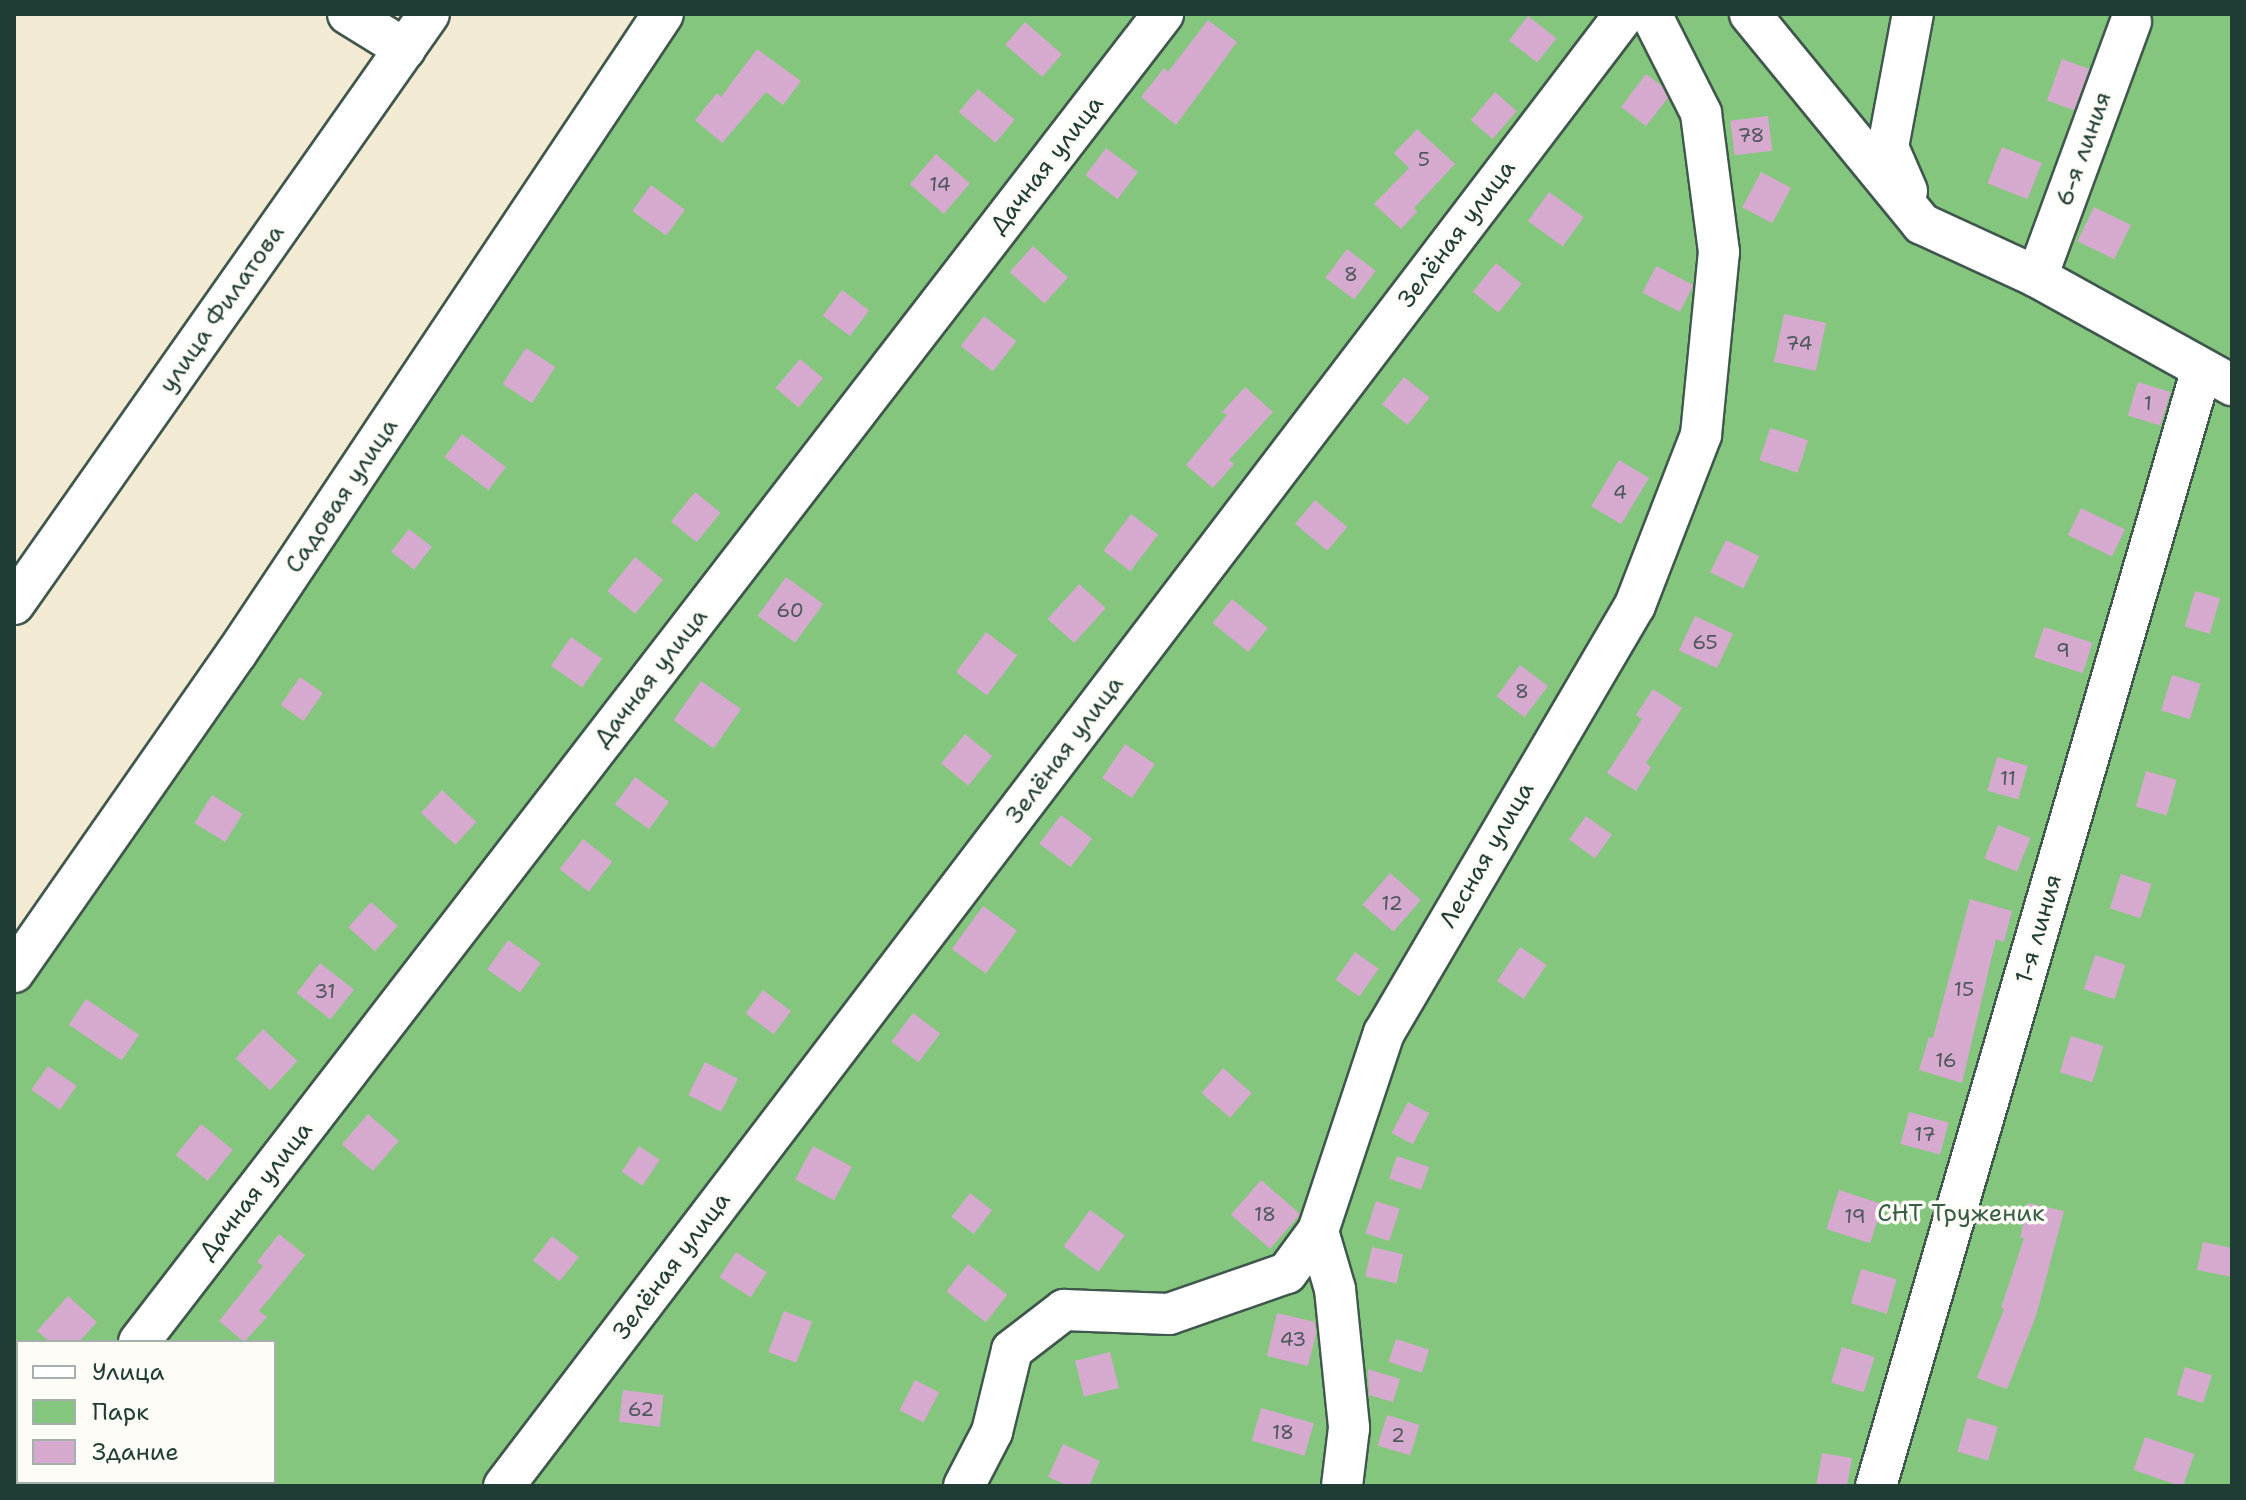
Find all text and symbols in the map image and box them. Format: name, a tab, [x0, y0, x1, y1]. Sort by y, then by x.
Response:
street label: 6-я линия	[2050, 88, 2118, 210]
street label: Дачная улица	[984, 90, 1110, 240]
house number: 78	[1737, 123, 1765, 147]
house number: 5	[1418, 147, 1430, 171]
street label: Зелёная улица	[1392, 155, 1522, 313]
house number: 14	[929, 172, 951, 196]
street label: улица Филатова	[153, 220, 291, 398]
house number: 8	[1344, 262, 1358, 286]
house number: 74	[1785, 331, 1813, 355]
house number: 1	[2144, 391, 2152, 415]
street label: Садовая улица	[280, 413, 404, 579]
house number: 4	[1613, 480, 1627, 504]
house number: 60	[776, 598, 804, 622]
street label: Дачная улица	[588, 603, 714, 753]
house number: 65	[1692, 630, 1718, 654]
house number: 9	[2056, 638, 2070, 662]
street label: Зелёная улица	[1000, 671, 1130, 829]
house number: 8	[1515, 679, 1529, 703]
house number: 11	[2000, 766, 2016, 790]
street label: Лесная улица	[1434, 777, 1540, 933]
street label: 1-я линия	[2010, 871, 2068, 987]
house number: 12	[1381, 891, 1403, 915]
house number: 15	[1954, 977, 1974, 1001]
house number: 31	[314, 979, 336, 1003]
house number: 16	[1935, 1048, 1957, 1072]
street label: Дачная улица	[193, 1116, 319, 1266]
house number: 17	[1914, 1122, 1936, 1146]
street label: Зелёная улица	[607, 1187, 737, 1345]
park label: СНТ Труженик	[1877, 1200, 2045, 1228]
house number: 18	[1254, 1202, 1276, 1226]
house number: 19	[1844, 1204, 1866, 1228]
house number: 43	[1280, 1327, 1306, 1351]
legend	[16, 1340, 276, 1484]
text: Улица	[92, 1356, 165, 1388]
text: Парк	[92, 1396, 149, 1428]
house number: 62	[628, 1397, 654, 1421]
house number: 18	[1272, 1420, 1294, 1444]
house number: 2	[1391, 1423, 1405, 1447]
text: Здание	[92, 1436, 179, 1468]

